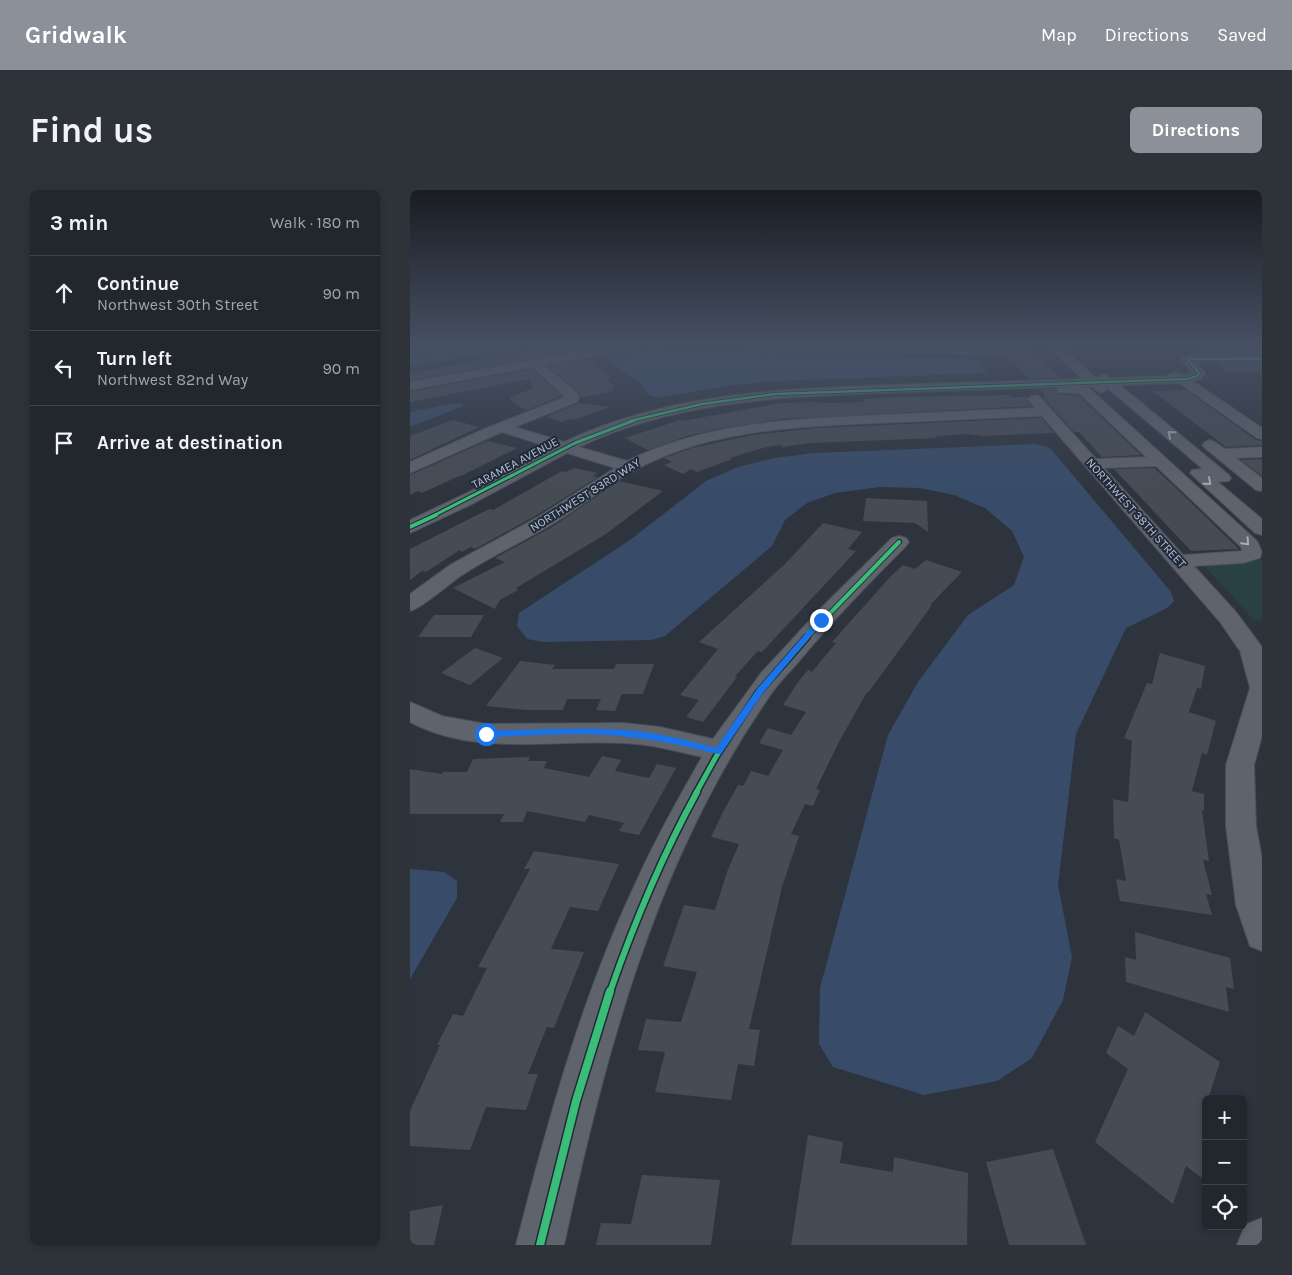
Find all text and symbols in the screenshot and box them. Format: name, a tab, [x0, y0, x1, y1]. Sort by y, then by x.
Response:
text: Gridwalk	[25, 21, 127, 49]
text: Map	[1041, 24, 1077, 46]
text: Directions	[1105, 24, 1189, 46]
text: Saved	[1217, 24, 1267, 46]
button: Directions	[1130, 107, 1262, 153]
text: Find us	[30, 110, 153, 151]
text: 3 min	[50, 211, 108, 235]
text: Walk · 180 m	[270, 213, 360, 232]
text: Continue	[97, 273, 179, 295]
icon: ahead	[50, 279, 78, 307]
text: 90 m	[322, 284, 360, 303]
text: Northwest 30th Street	[97, 295, 259, 314]
text: Turn left	[97, 348, 172, 370]
icon: left	[50, 354, 78, 382]
text: 90 m	[322, 359, 360, 378]
text: Northwest 82nd Way	[97, 370, 248, 389]
icon: arrive	[50, 429, 78, 457]
text: Arrive at destination	[97, 432, 283, 454]
one-way arrow	[1168, 432, 1177, 440]
street label: TARAMEA AVENUE	[469, 434, 561, 492]
street label: NORTHWEST 83RD WAY	[527, 455, 643, 535]
street label: NORTHWEST 38TH STREET	[1083, 455, 1189, 571]
one-way arrow	[1203, 476, 1212, 485]
one-way arrow	[1240, 537, 1249, 546]
route end	[810, 609, 833, 632]
route start	[475, 723, 498, 746]
map controls	[1202, 1095, 1247, 1230]
button: +	[1202, 1095, 1247, 1140]
button: −	[1202, 1140, 1247, 1185]
button: locate	[1202, 1185, 1247, 1230]

